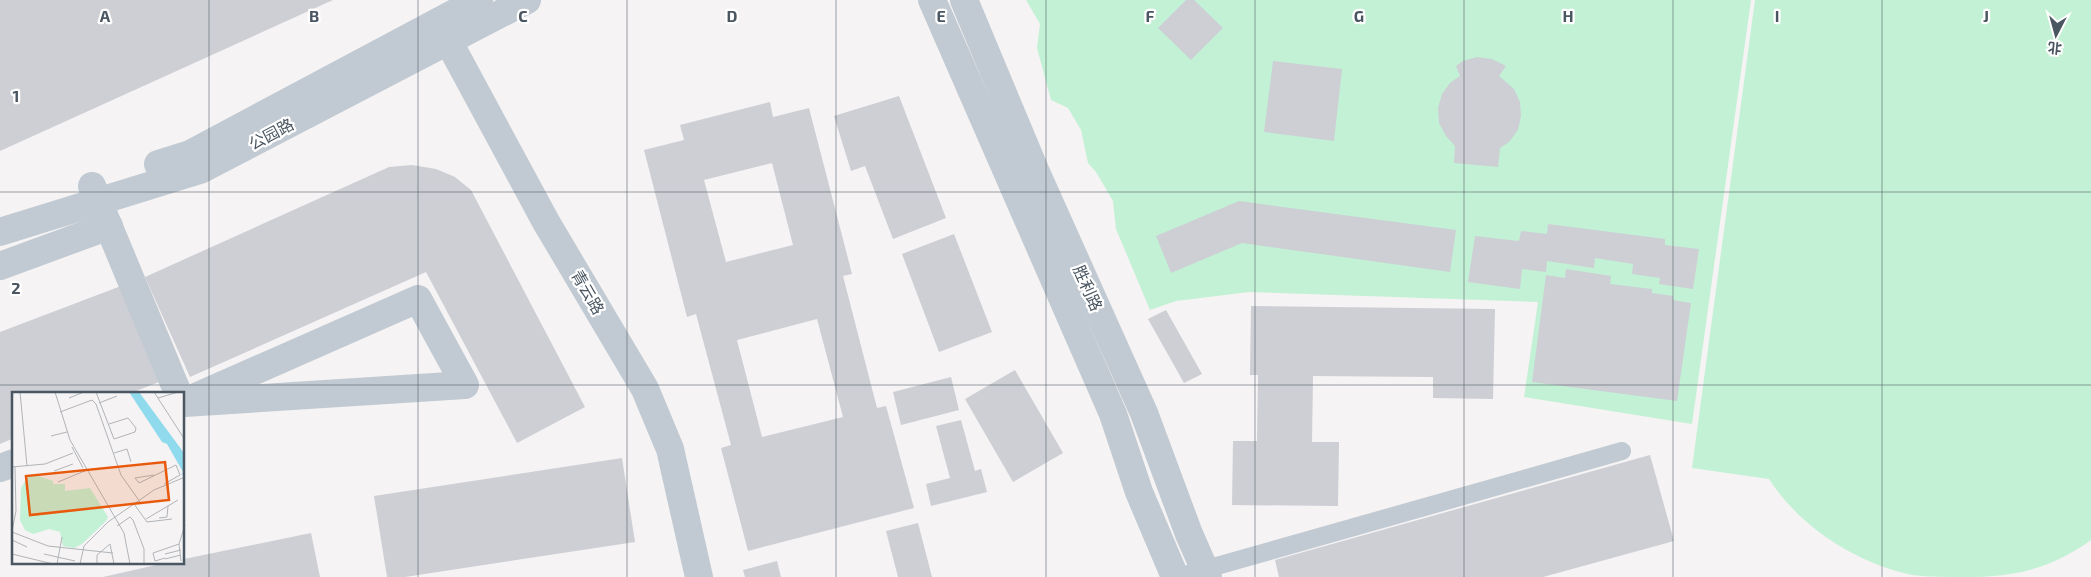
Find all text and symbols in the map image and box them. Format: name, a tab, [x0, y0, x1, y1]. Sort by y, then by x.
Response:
text: A	[100, 6, 111, 25]
text: B	[309, 6, 319, 25]
text: C	[518, 6, 528, 25]
text: D	[727, 6, 738, 25]
text: E	[936, 6, 946, 25]
text: F	[1146, 6, 1155, 25]
text: G	[1354, 6, 1364, 25]
text: H	[1562, 6, 1574, 25]
text: I	[1775, 6, 1779, 25]
text: J	[1983, 6, 1989, 25]
north arrow	[2031, 10, 2081, 60]
text: 北	[2047, 39, 2062, 58]
text: 1	[13, 86, 19, 105]
street label: 公园路	[245, 114, 296, 153]
street label: 胜利路	[1070, 262, 1107, 314]
street label: 青云路	[568, 266, 609, 317]
text: 2	[11, 278, 21, 297]
inset map	[12, 392, 185, 564]

